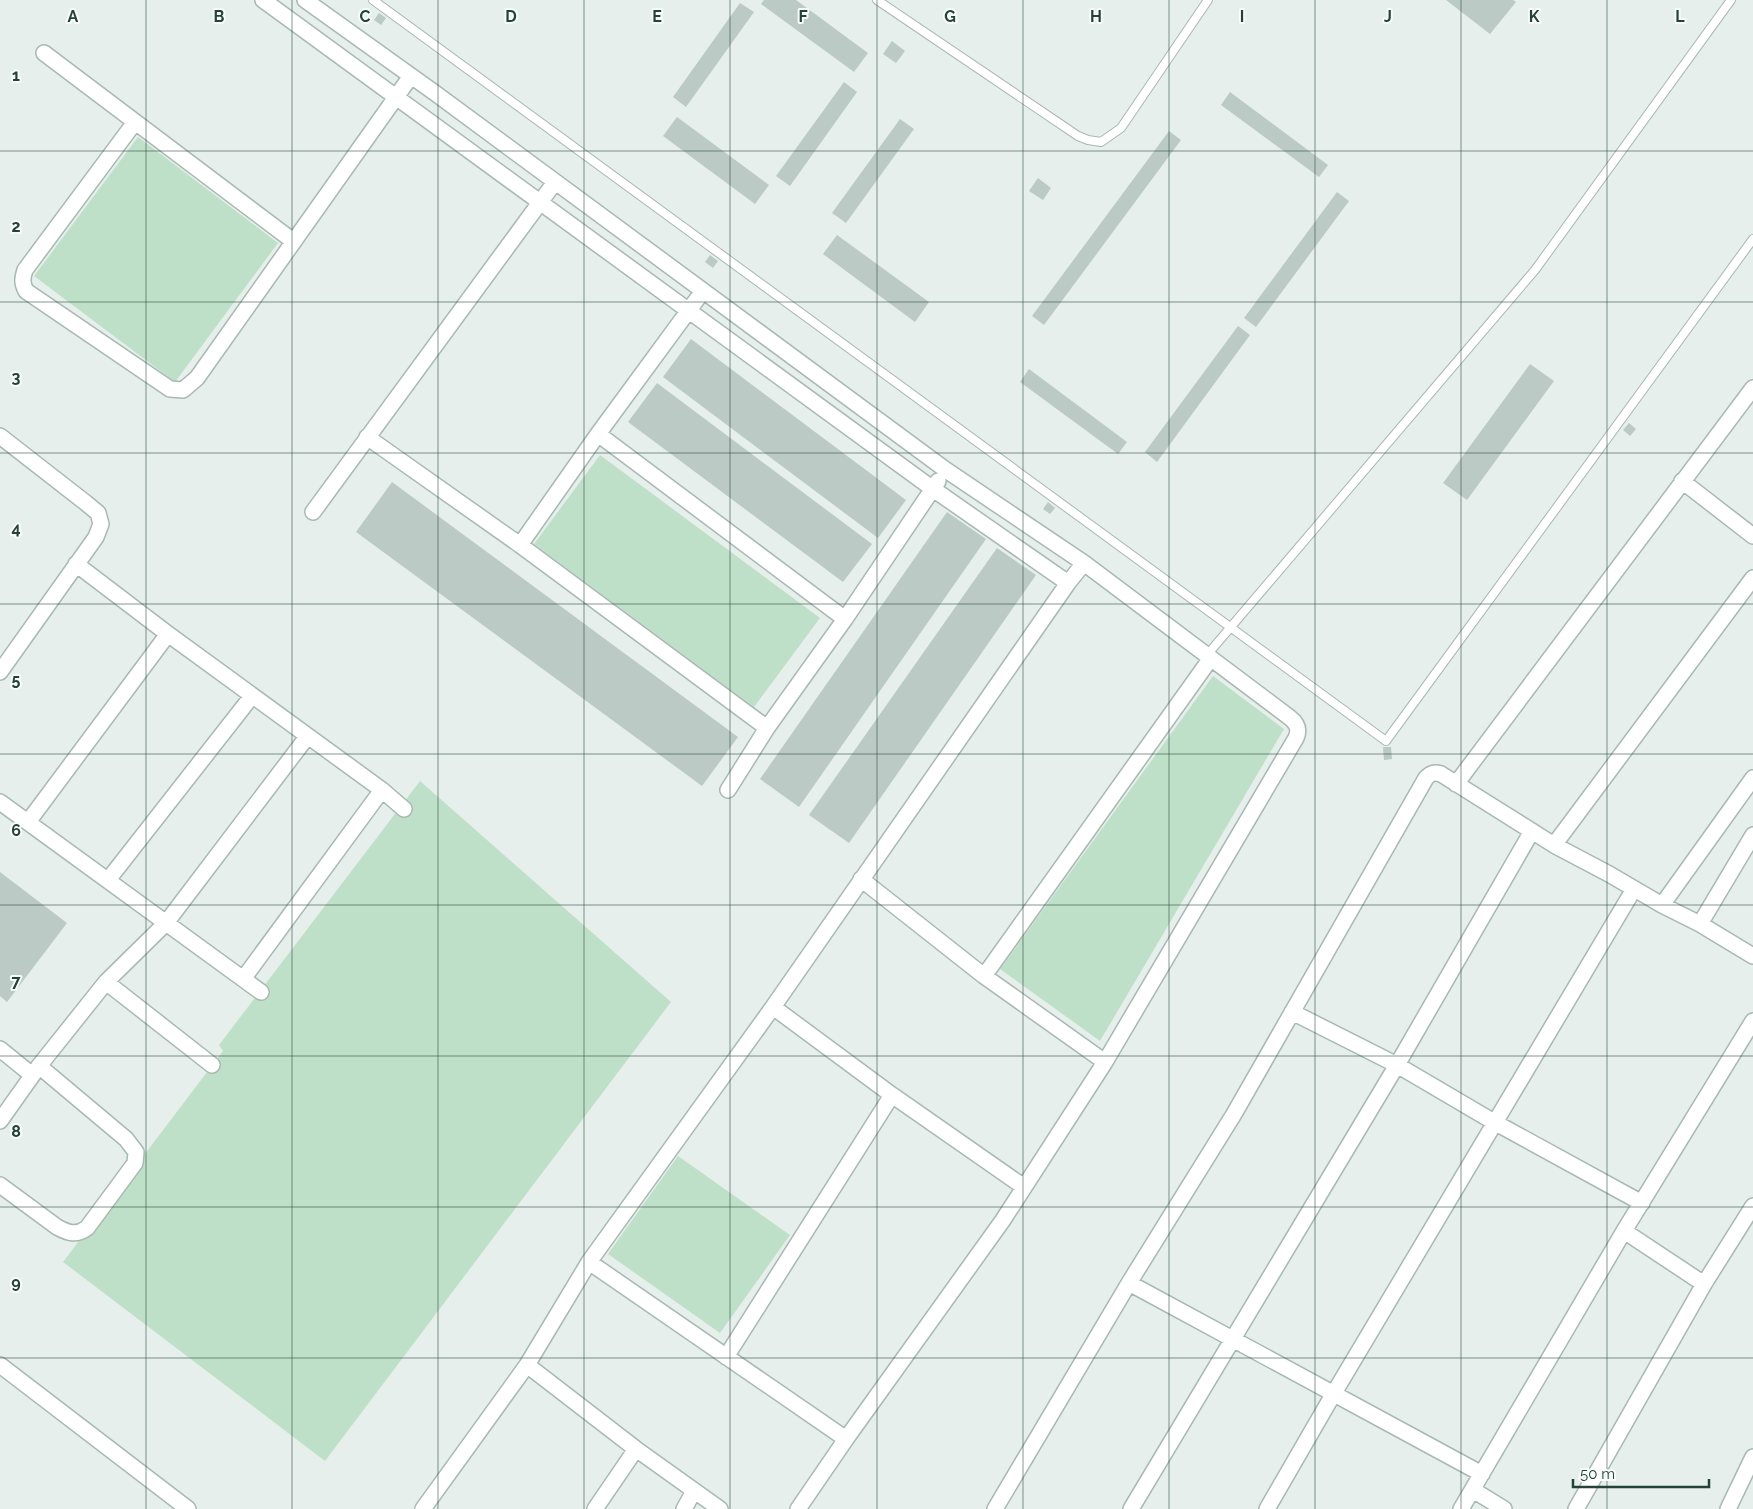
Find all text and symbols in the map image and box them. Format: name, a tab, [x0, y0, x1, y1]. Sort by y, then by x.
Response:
text: A	[68, 7, 79, 26]
text: B	[214, 7, 225, 26]
text: C	[360, 7, 371, 26]
text: D	[505, 7, 517, 26]
text: E	[652, 7, 662, 26]
text: F	[798, 7, 808, 26]
text: G	[944, 7, 956, 26]
text: H	[1090, 7, 1102, 26]
text: I	[1240, 7, 1244, 26]
text: J	[1384, 7, 1392, 26]
text: K	[1529, 7, 1540, 26]
text: L	[1675, 7, 1685, 26]
text: 1	[12, 66, 20, 85]
text: 2	[11, 217, 21, 236]
text: 3	[12, 368, 21, 387]
text: 4	[11, 519, 21, 538]
text: 5	[12, 670, 21, 689]
text: 6	[11, 821, 21, 840]
text: 7	[12, 972, 21, 991]
text: 8	[11, 1122, 21, 1141]
text: 9	[11, 1273, 21, 1292]
scale bar	[1573, 1456, 1709, 1488]
text: 50 m	[1580, 1465, 1615, 1483]

